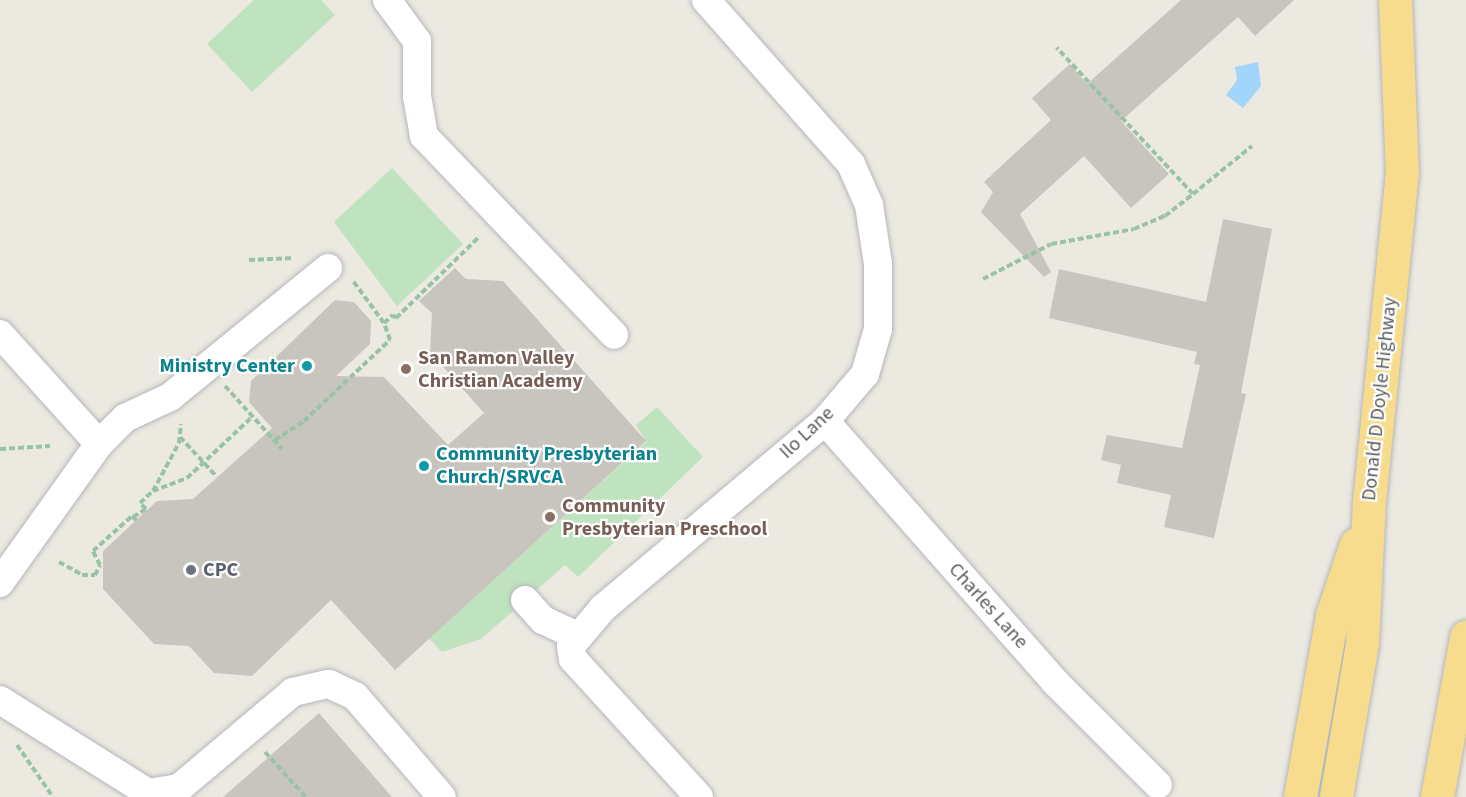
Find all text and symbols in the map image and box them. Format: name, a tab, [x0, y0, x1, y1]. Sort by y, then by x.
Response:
street label: Donald D Doyle Highway	[1357, 296, 1403, 502]
place label: San Ramon Valley Christian Academy	[418, 346, 583, 393]
place label: Ministry Center	[160, 354, 295, 378]
marker: Ministry Center	[300, 359, 314, 373]
marker: San Ramon Valley Christian Academy	[399, 362, 413, 376]
street label: Ilo Lane	[775, 402, 839, 464]
place label: Community Presbyterian Church/SRVCA	[436, 442, 657, 489]
marker: Community Presbyterian Church/SRVCA	[417, 459, 431, 473]
place label: Community Presbyterian Preschool	[562, 494, 767, 541]
marker: Community Presbyterian Preschool	[543, 510, 557, 524]
place label: CPC	[203, 558, 238, 582]
street label: Charles Lane	[943, 558, 1033, 654]
marker: CPC	[184, 563, 198, 577]

